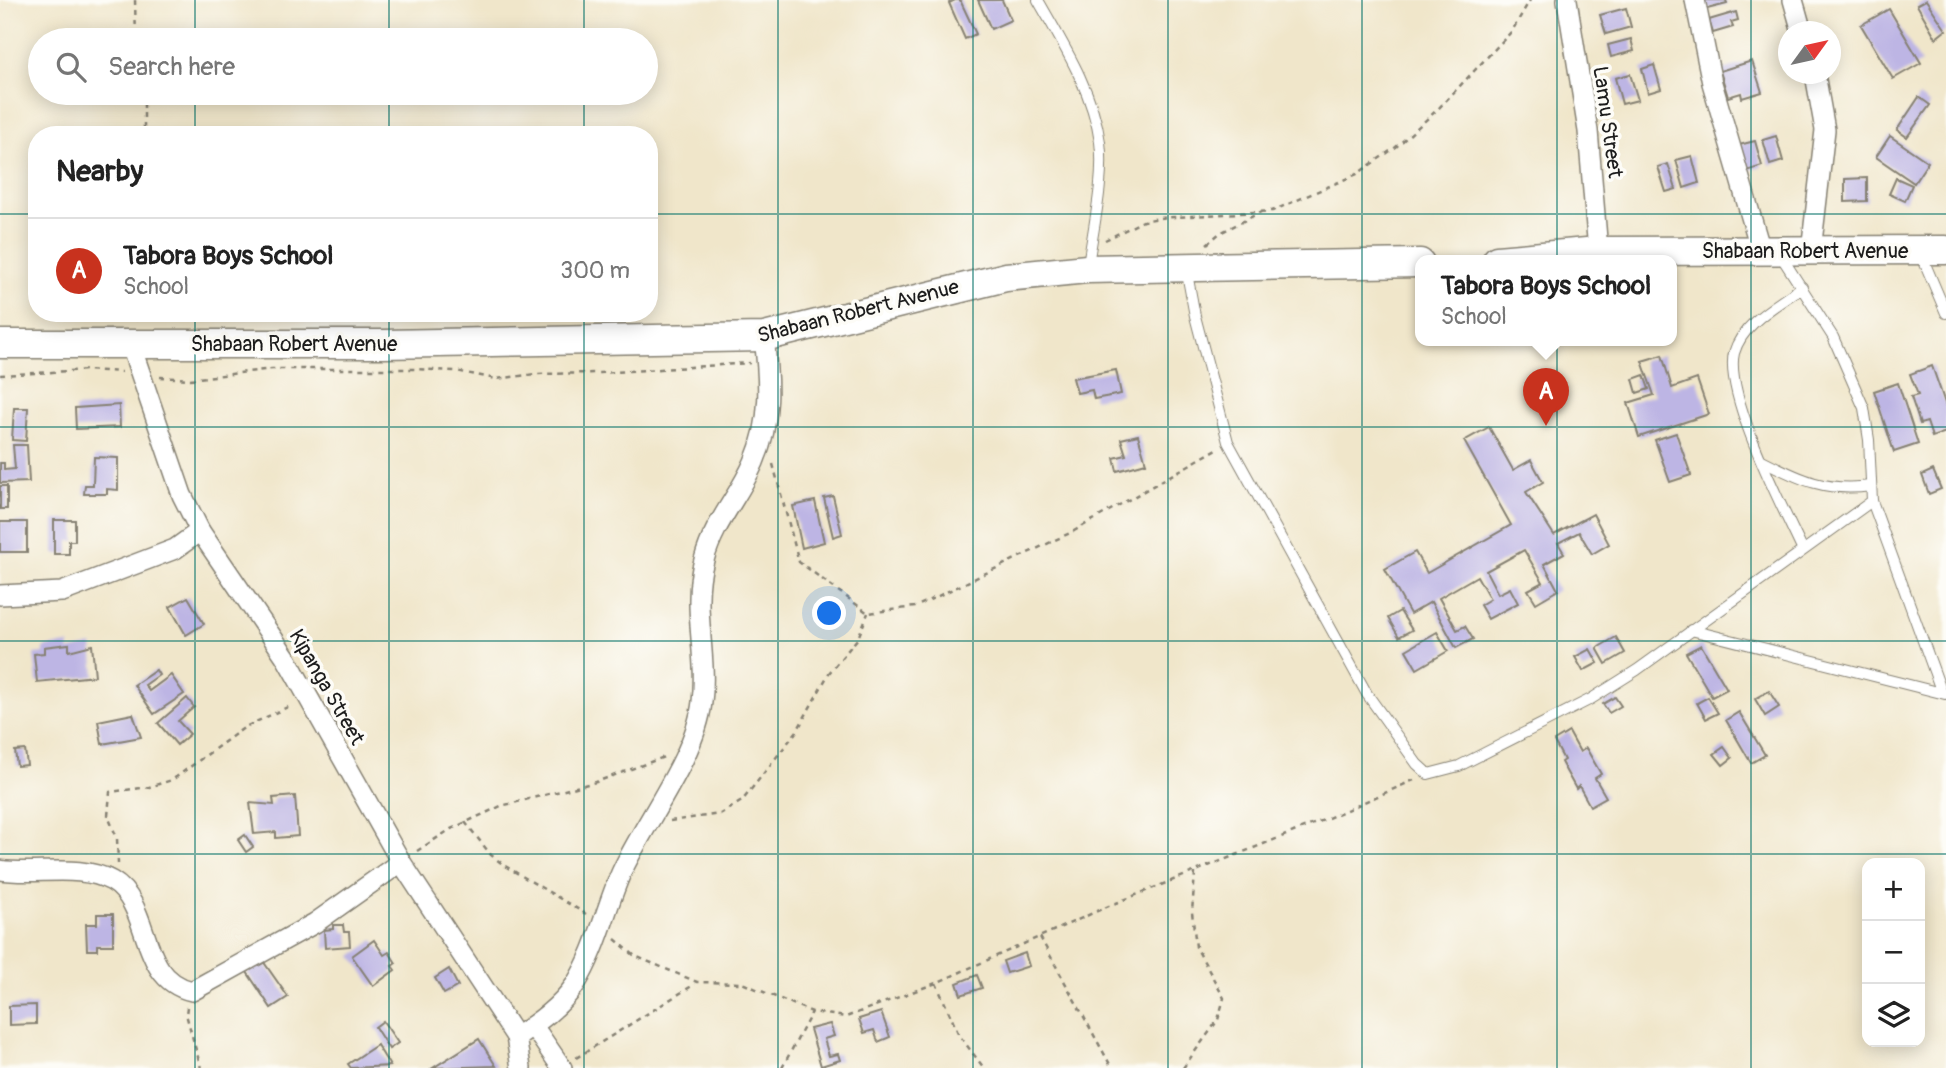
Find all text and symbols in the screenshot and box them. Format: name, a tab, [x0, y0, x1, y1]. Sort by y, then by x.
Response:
north arrow	[1778, 21, 1841, 84]
search box	[28, 28, 658, 105]
icon: search	[52, 48, 90, 86]
text: Search here	[108, 51, 235, 83]
street label: Lamu Street	[1586, 65, 1629, 180]
text: Nearby	[56, 153, 143, 190]
street label: Shabaan Robert Avenue	[1702, 238, 1909, 265]
text: Tabora Boys School	[123, 240, 333, 272]
popup	[1415, 255, 1677, 346]
text: A	[72, 256, 86, 285]
text: 300 m	[560, 256, 630, 285]
text: Tabora Boys School	[1441, 270, 1651, 302]
text: School	[123, 272, 189, 301]
street label: Shabaan Robert Avenue	[755, 273, 962, 350]
text: School	[1441, 302, 1507, 331]
street label: Shabaan Robert Avenue	[191, 331, 398, 358]
pin: A	[1523, 368, 1569, 426]
your location	[812, 596, 846, 630]
street label: Kipanga Street	[283, 625, 371, 750]
map controls	[1862, 858, 1925, 1047]
button: +	[1862, 858, 1925, 921]
button: −	[1862, 921, 1925, 984]
button: layers	[1862, 984, 1925, 1047]

